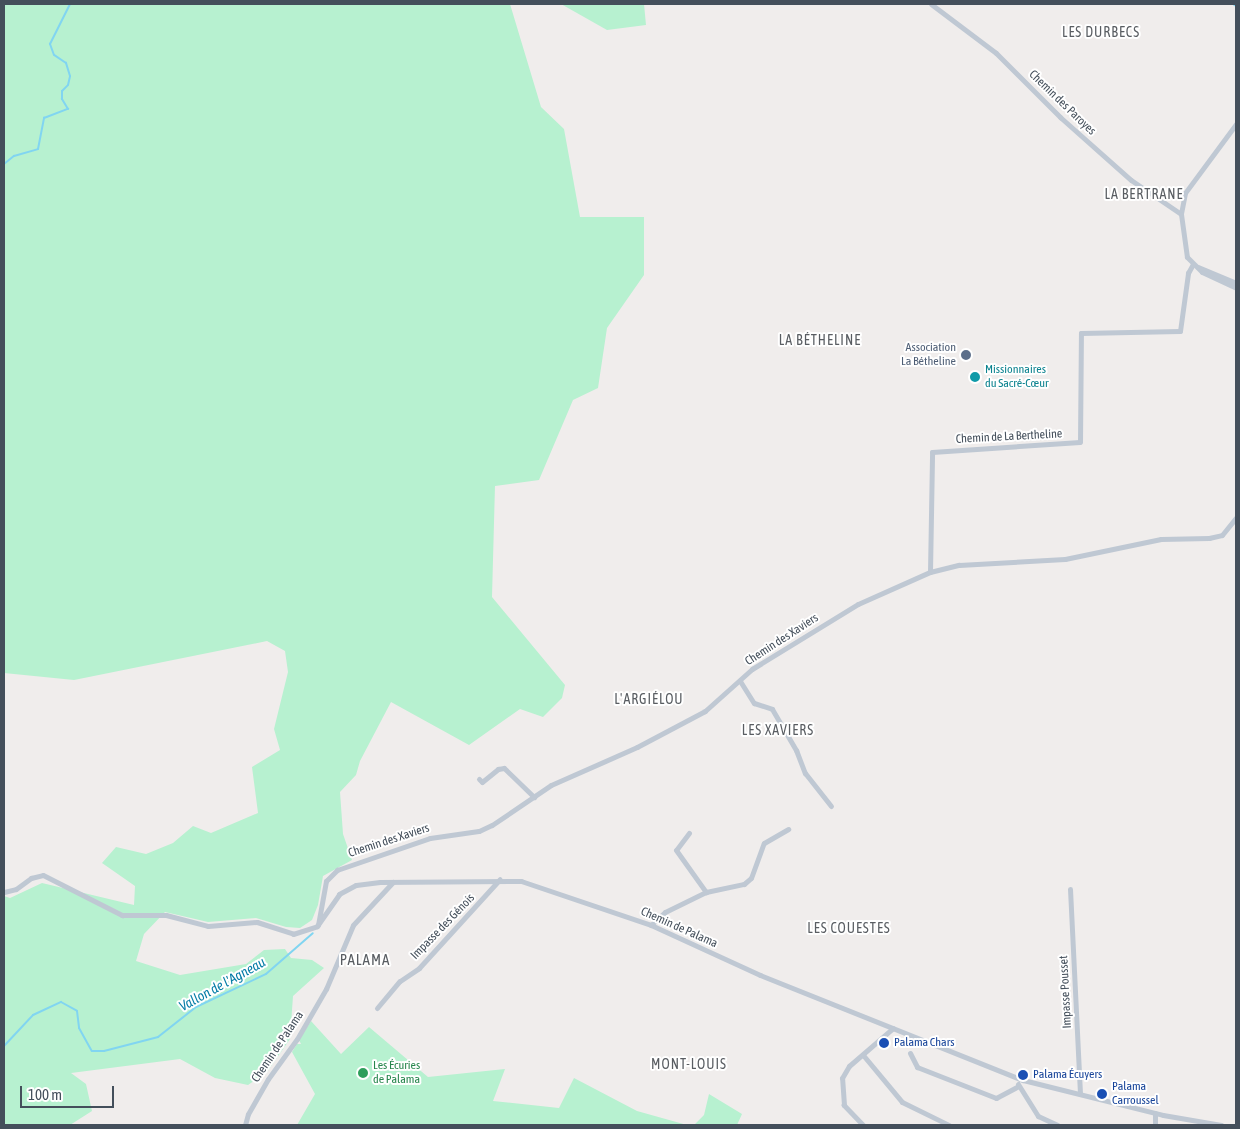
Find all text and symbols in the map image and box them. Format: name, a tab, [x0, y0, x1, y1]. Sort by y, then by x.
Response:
district label: LES DURBECS	[1061, 24, 1141, 40]
street label: Chemin des Paroyes	[1026, 67, 1098, 139]
district label: LA BERTRANE	[1103, 186, 1185, 202]
district label: LA BÉTHELINE	[777, 332, 863, 348]
place label: Association La Bétheline	[901, 341, 956, 369]
marker: Association La Bétheline	[960, 349, 972, 361]
place label: Missionnaires du Sacré-Cœur	[985, 363, 1049, 391]
marker: Missionnaires du Sacré-Cœur	[969, 371, 981, 383]
street label: Chemin de La Bertheline	[955, 427, 1063, 447]
street label: Chemin des Xaviers	[743, 611, 821, 669]
district label: L'ARGIÉLOU	[613, 691, 685, 707]
district label: LES XAVIERS	[740, 722, 816, 738]
street label: Chemin des Xaviers	[347, 821, 431, 861]
street label: Impasse des Génois	[408, 891, 478, 963]
street label: Chemin de Palama	[638, 905, 720, 951]
district label: LES COUESTES	[806, 920, 892, 936]
district label: PALAMA	[339, 951, 391, 969]
water label: Vallon de l'Agneau	[176, 953, 268, 1015]
street label: Impasse Pousset	[1057, 955, 1075, 1029]
street label: Chemin de Palama	[249, 1009, 307, 1085]
place label: Palama Chars	[894, 1036, 954, 1050]
marker: Palama Chars	[878, 1037, 890, 1049]
district label: MONT-LOUIS	[650, 1056, 728, 1072]
place label: Les Écuries de Palama	[373, 1059, 420, 1087]
marker: Les Écuries de Palama	[357, 1067, 369, 1079]
place label: Palama Écuyers	[1033, 1068, 1102, 1082]
marker: Palama Écuyers	[1017, 1069, 1029, 1081]
scale bar	[22, 1076, 116, 1108]
place label: Palama Carroussel	[1112, 1080, 1159, 1108]
text: 100 m	[28, 1086, 62, 1103]
marker: Palama Carroussel	[1096, 1088, 1108, 1100]

